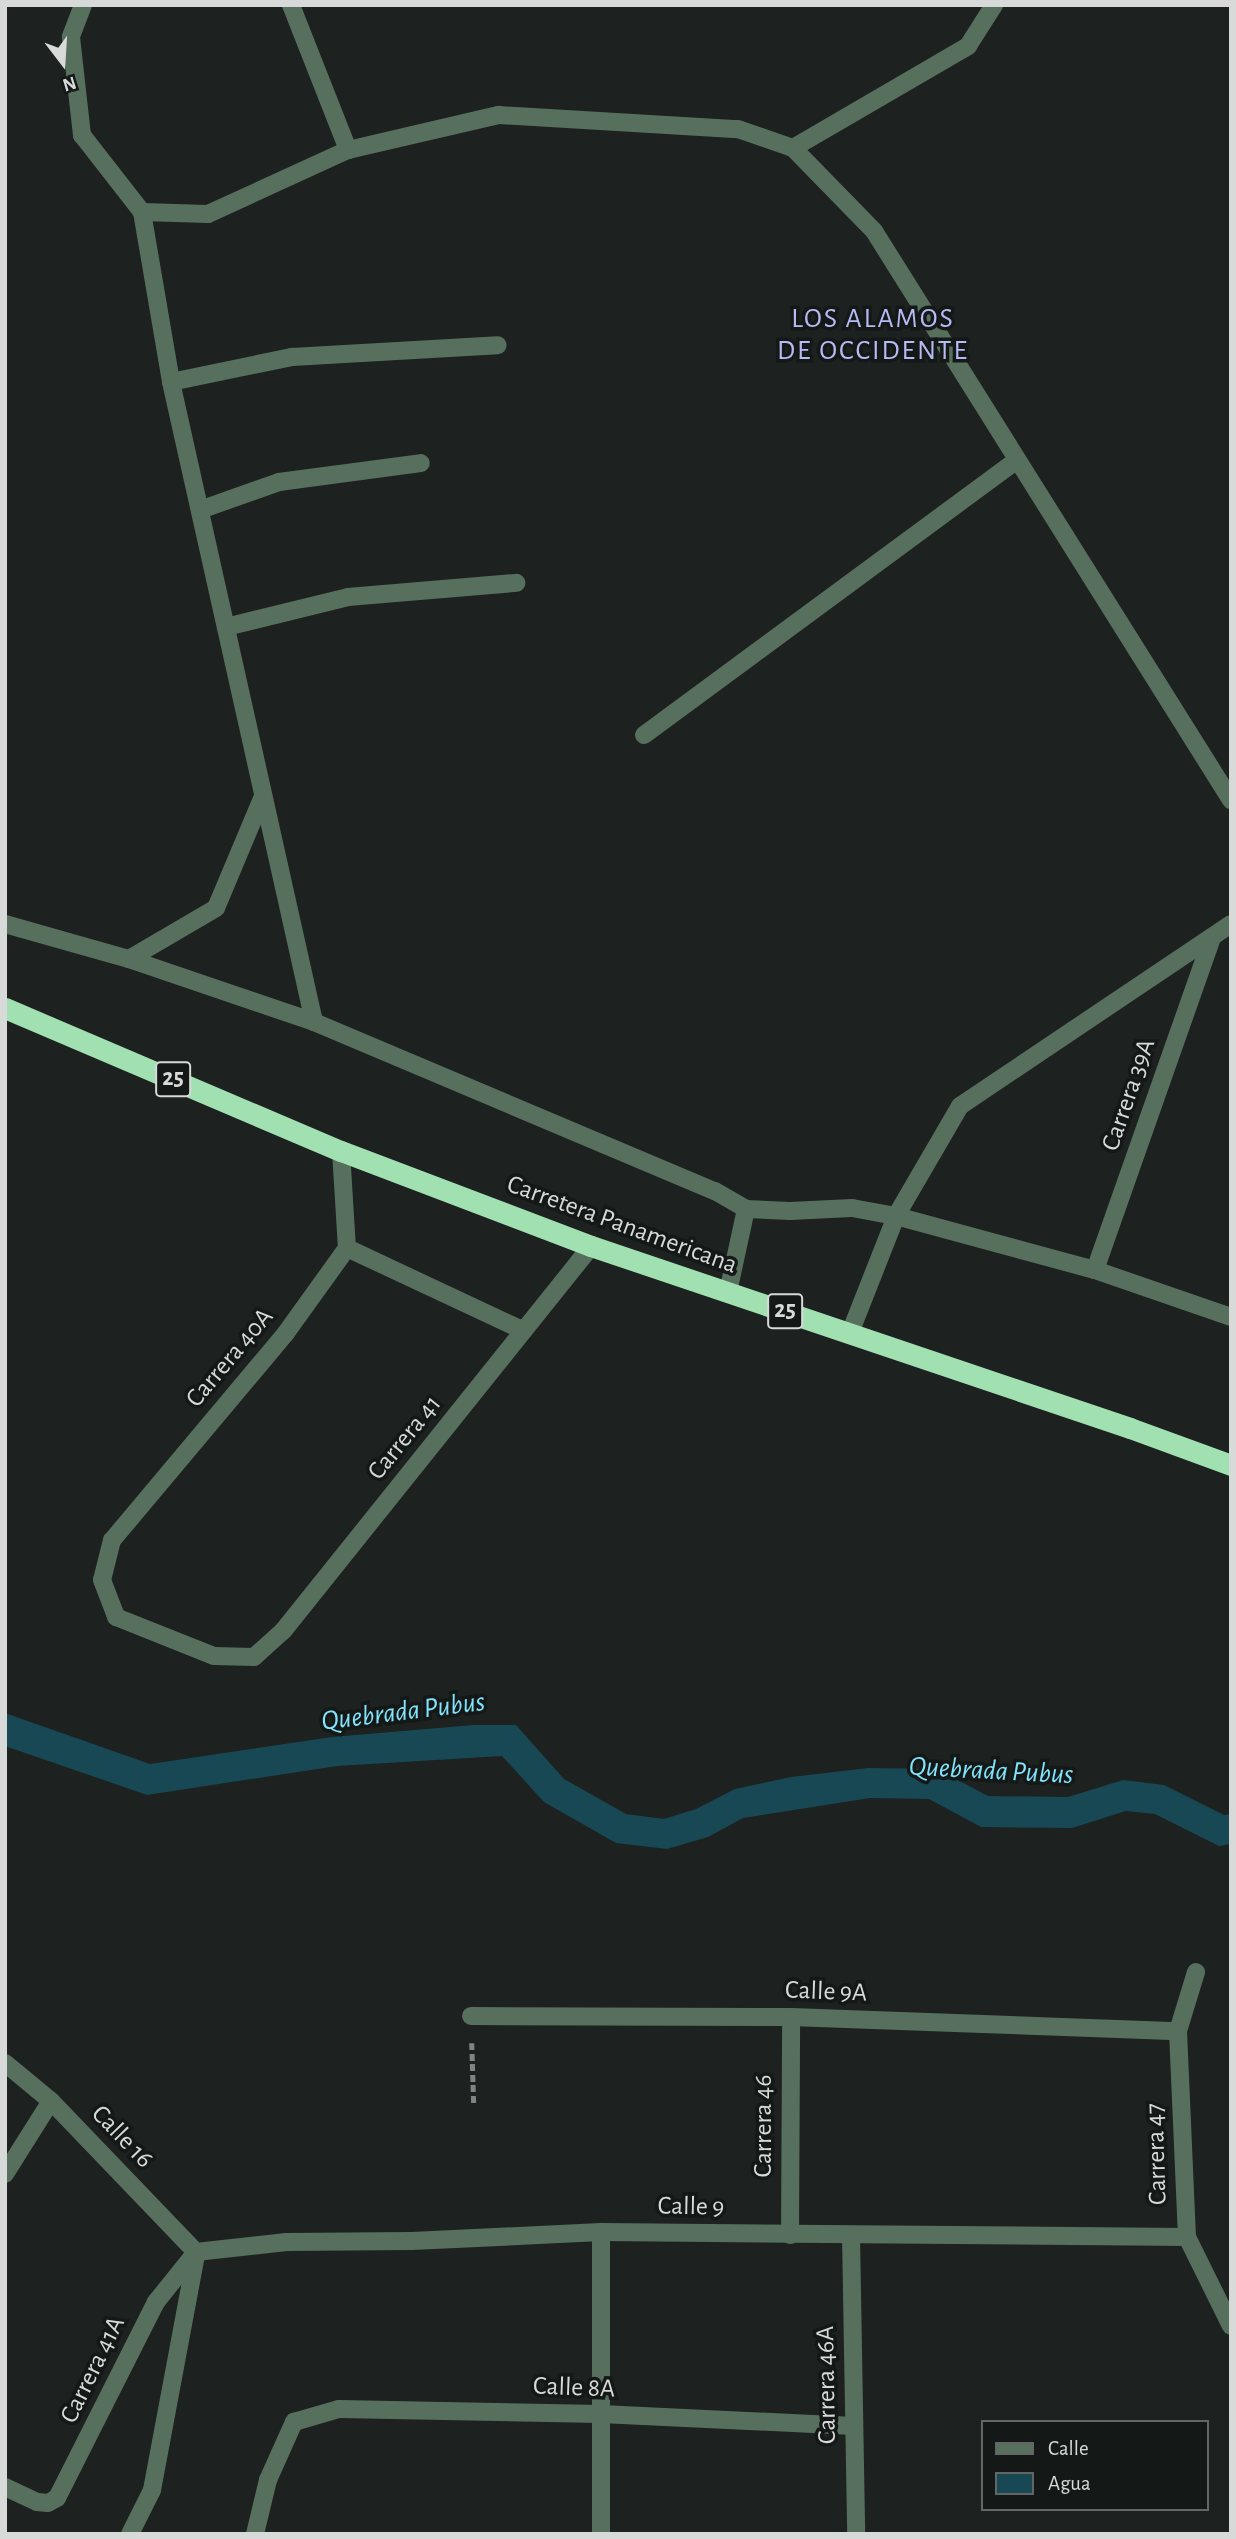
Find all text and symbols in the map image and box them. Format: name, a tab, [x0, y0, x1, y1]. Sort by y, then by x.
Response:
north arrow	[28, 28, 98, 98]
text: N	[60, 73, 78, 95]
district label: LOS ALAMOS DE OCCIDENTE	[778, 302, 968, 368]
street label: Carrera 39A	[1095, 1035, 1163, 1155]
road number: 25	[154, 1058, 192, 1100]
street label: Carretera Panamericana	[503, 1169, 741, 1281]
road number: 25	[766, 1290, 804, 1331]
street label: Carrera 40A	[180, 1302, 280, 1414]
street label: Carrera 41	[361, 1389, 449, 1487]
water label: Quebrada Pubus	[319, 1685, 487, 1739]
water label: Quebrada Pubus	[908, 1750, 1074, 1792]
street label: Calle 9A	[785, 1975, 867, 2009]
street label: Carrera 46	[748, 2074, 780, 2178]
street label: Calle 16	[84, 2099, 160, 2175]
street label: Carrera 47	[1140, 2103, 1174, 2205]
street label: Calle 9	[657, 2191, 725, 2223]
street label: Carrera 41A	[54, 2312, 132, 2428]
street label: Carrera 46A	[810, 2326, 844, 2444]
street label: Calle 8A	[532, 2371, 616, 2405]
legend	[981, 2420, 1208, 2511]
text: Calle	[1048, 2438, 1089, 2459]
text: Agua	[1048, 2473, 1091, 2494]

